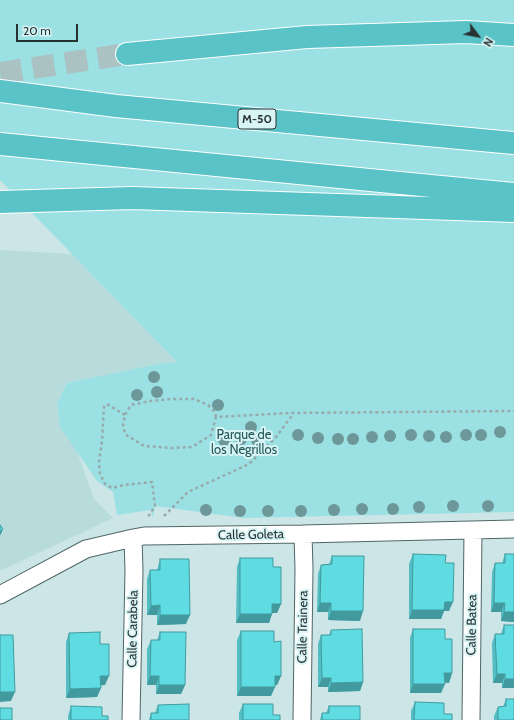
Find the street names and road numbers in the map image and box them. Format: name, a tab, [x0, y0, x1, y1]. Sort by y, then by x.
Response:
road number: M-50	[238, 109, 276, 129]
street label: Calle Goleta	[218, 527, 284, 543]
street label: Calle Carabela	[125, 590, 141, 668]
street label: Calle Trainera	[295, 590, 311, 664]
street label: Calle Batea	[464, 594, 480, 656]

